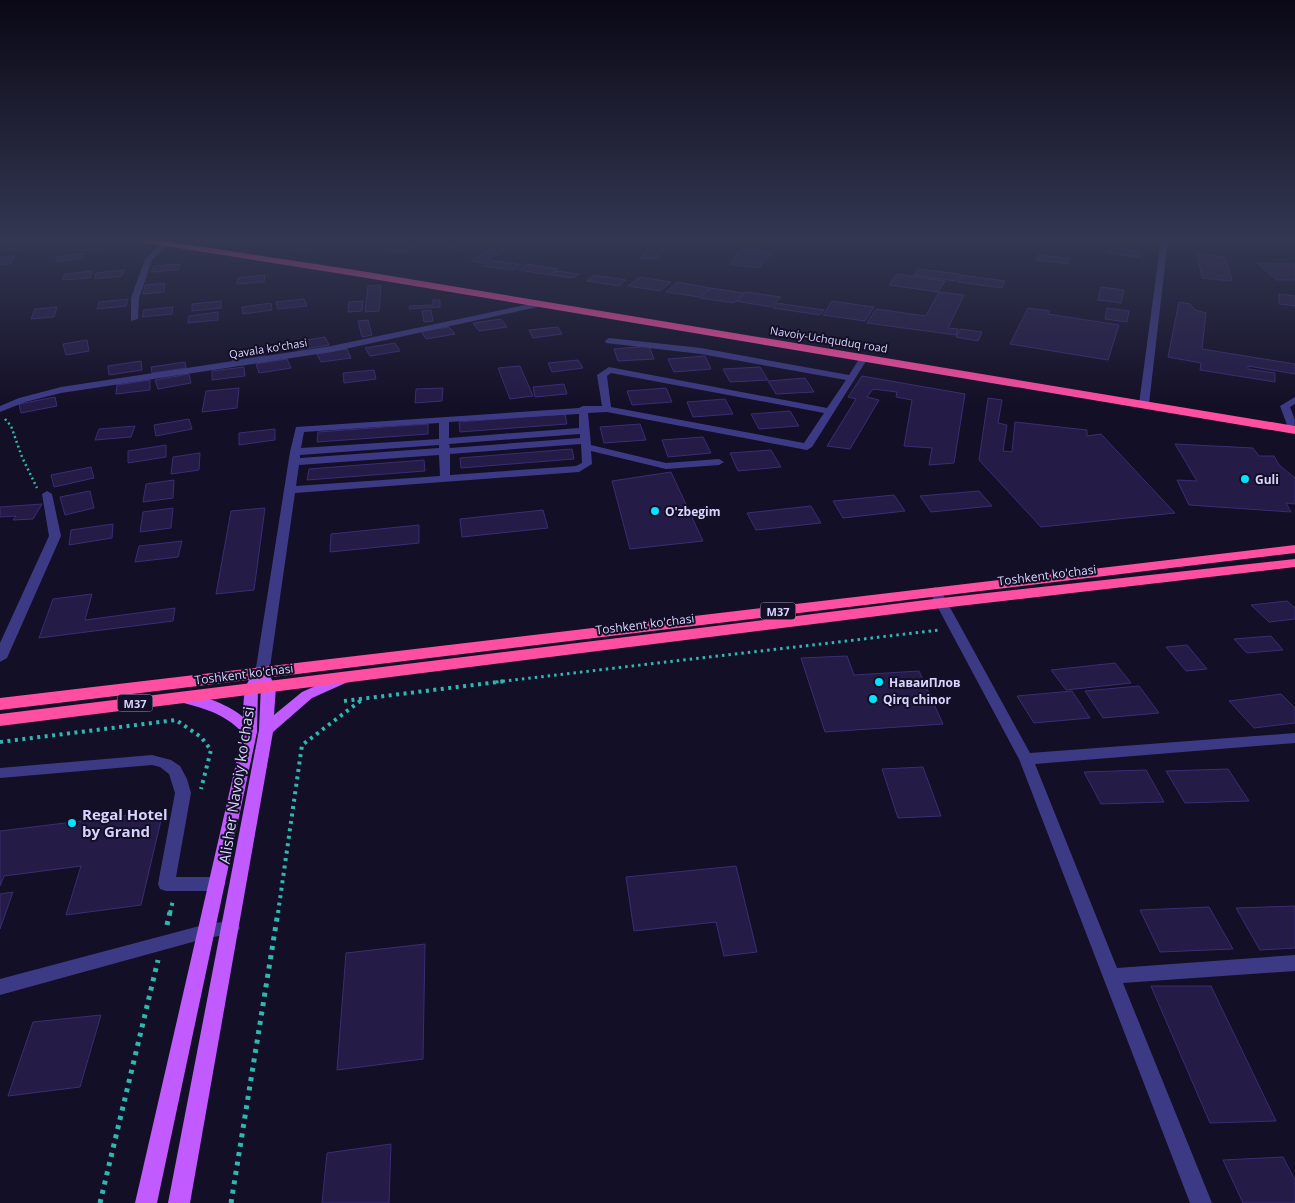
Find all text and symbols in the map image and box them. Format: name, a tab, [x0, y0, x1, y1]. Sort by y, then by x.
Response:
street label: Navoiy-Uchquduq road	[769, 322, 889, 356]
street label: Qavala ko'chasi	[228, 334, 308, 362]
place label: Guli	[1255, 471, 1279, 488]
marker: Guli	[1239, 473, 1251, 485]
place label: O'zbegim	[665, 503, 721, 520]
marker: O'zbegim	[649, 505, 661, 517]
street label: Toshkent ko'chasi	[997, 561, 1097, 589]
road number: M37	[760, 602, 796, 620]
street label: Toshkent ko'chasi	[595, 610, 695, 638]
street label: Toshkent ko'chasi	[194, 660, 294, 688]
place label: НаваиПлов	[889, 674, 961, 691]
marker: НаваиПлов	[873, 676, 885, 688]
place label: Qirq chinor	[883, 691, 951, 708]
marker: Qirq chinor	[867, 693, 879, 705]
road number: M37	[118, 694, 152, 711]
street label: Alisher Navoiy ko'chasi	[214, 705, 258, 865]
place label: Regal Hotel by Grand	[82, 804, 168, 841]
marker: Regal Hotel by Grand	[66, 817, 78, 829]

